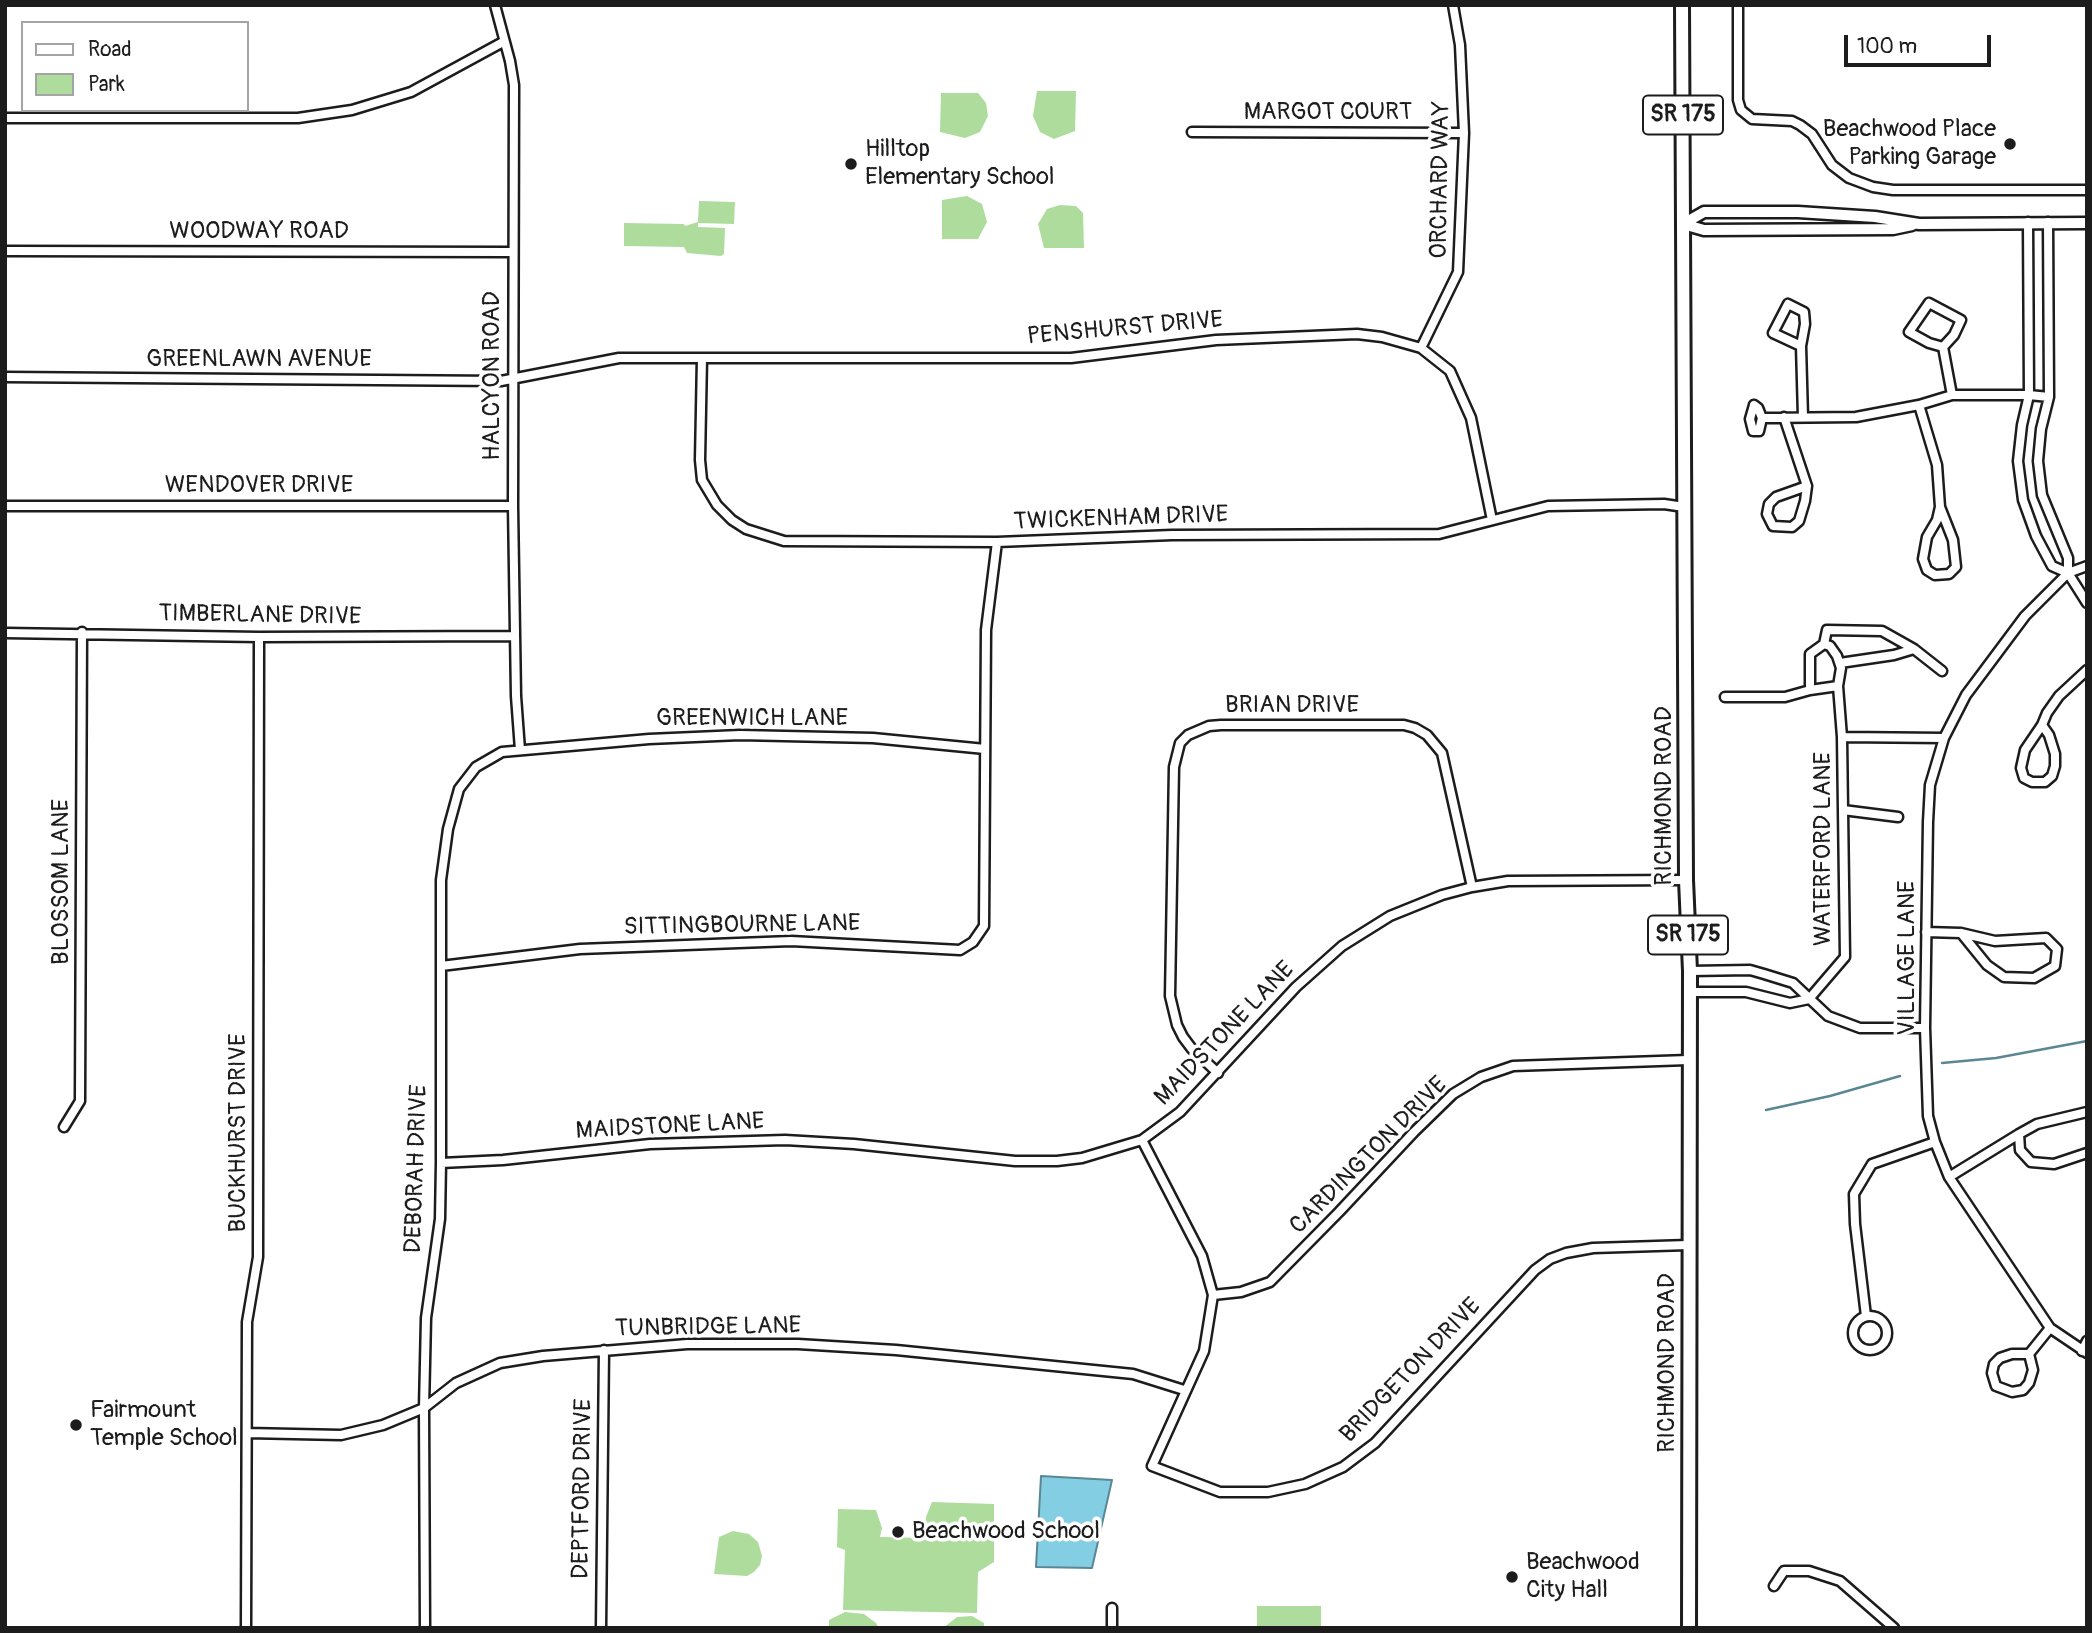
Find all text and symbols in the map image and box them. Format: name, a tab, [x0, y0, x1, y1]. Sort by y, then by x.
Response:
legend	[21, 21, 248, 112]
scale bar	[1847, 21, 1994, 65]
text: 100 m	[1857, 33, 1917, 60]
text: Road	[88, 36, 132, 63]
text: Park	[88, 71, 125, 98]
road number: SR 175	[1643, 96, 1723, 134]
street label: MARGOT COURT	[1244, 99, 1412, 127]
street label: ORCHARD WAY	[1425, 101, 1457, 259]
place label: Beachwood Place Parking Garage	[1823, 116, 1996, 172]
place label: Hilltop Elementary School	[865, 136, 1055, 192]
marker: Beachwood Place Parking Garage	[2002, 136, 2018, 152]
marker: Hilltop Elementary School	[843, 156, 859, 172]
street label: WOODWAY ROAD	[169, 218, 349, 246]
street label: HALCYON ROAD	[479, 291, 507, 461]
street label: PENSHURST DRIVE	[1026, 306, 1224, 352]
street label: GREENLAWN AVENUE	[146, 346, 372, 374]
street label: WENDOVER DRIVE	[165, 472, 353, 500]
street label: TWICKENHAM DRIVE	[1013, 501, 1229, 537]
street label: TIMBERLANE DRIVE	[158, 600, 362, 632]
street label: BRIAN DRIVE	[1225, 692, 1359, 720]
street label: GREENWICH LANE	[656, 705, 848, 733]
street label: RICHMOND ROAD	[1651, 706, 1679, 886]
street label: WATERFORD LANE	[1810, 752, 1838, 946]
street label: BLOSSOM LANE	[48, 799, 76, 965]
street label: VILLAGE LANE	[1894, 880, 1922, 1036]
street label: SITTINGBOURNE LANE	[623, 910, 861, 942]
road number: SR 175	[1648, 916, 1728, 954]
street label: MAIDSTONE LANE	[1149, 956, 1301, 1112]
street label: BUCKHURST DRIVE	[225, 1034, 253, 1232]
street label: CARDINGTON DRIVE	[1284, 1071, 1454, 1241]
street label: DEBORAH DRIVE	[400, 1084, 434, 1254]
street label: MAIDSTONE LANE	[575, 1108, 765, 1146]
street label: RICHMOND ROAD	[1654, 1273, 1682, 1453]
street label: BRIDGETON DRIVE	[1335, 1293, 1487, 1449]
street label: TUNBRIDGE LANE	[615, 1312, 801, 1344]
place label: Fairmount Temple School	[90, 1397, 238, 1453]
street label: DEPTFORD DRIVE	[567, 1399, 599, 1579]
marker: Fairmount Temple School	[68, 1417, 84, 1433]
place label: Beachwood School	[912, 1518, 1100, 1546]
marker: Beachwood School	[890, 1524, 906, 1540]
place label: Beachwood City Hall	[1526, 1549, 1640, 1605]
marker: Beachwood City Hall	[1504, 1569, 1520, 1585]

